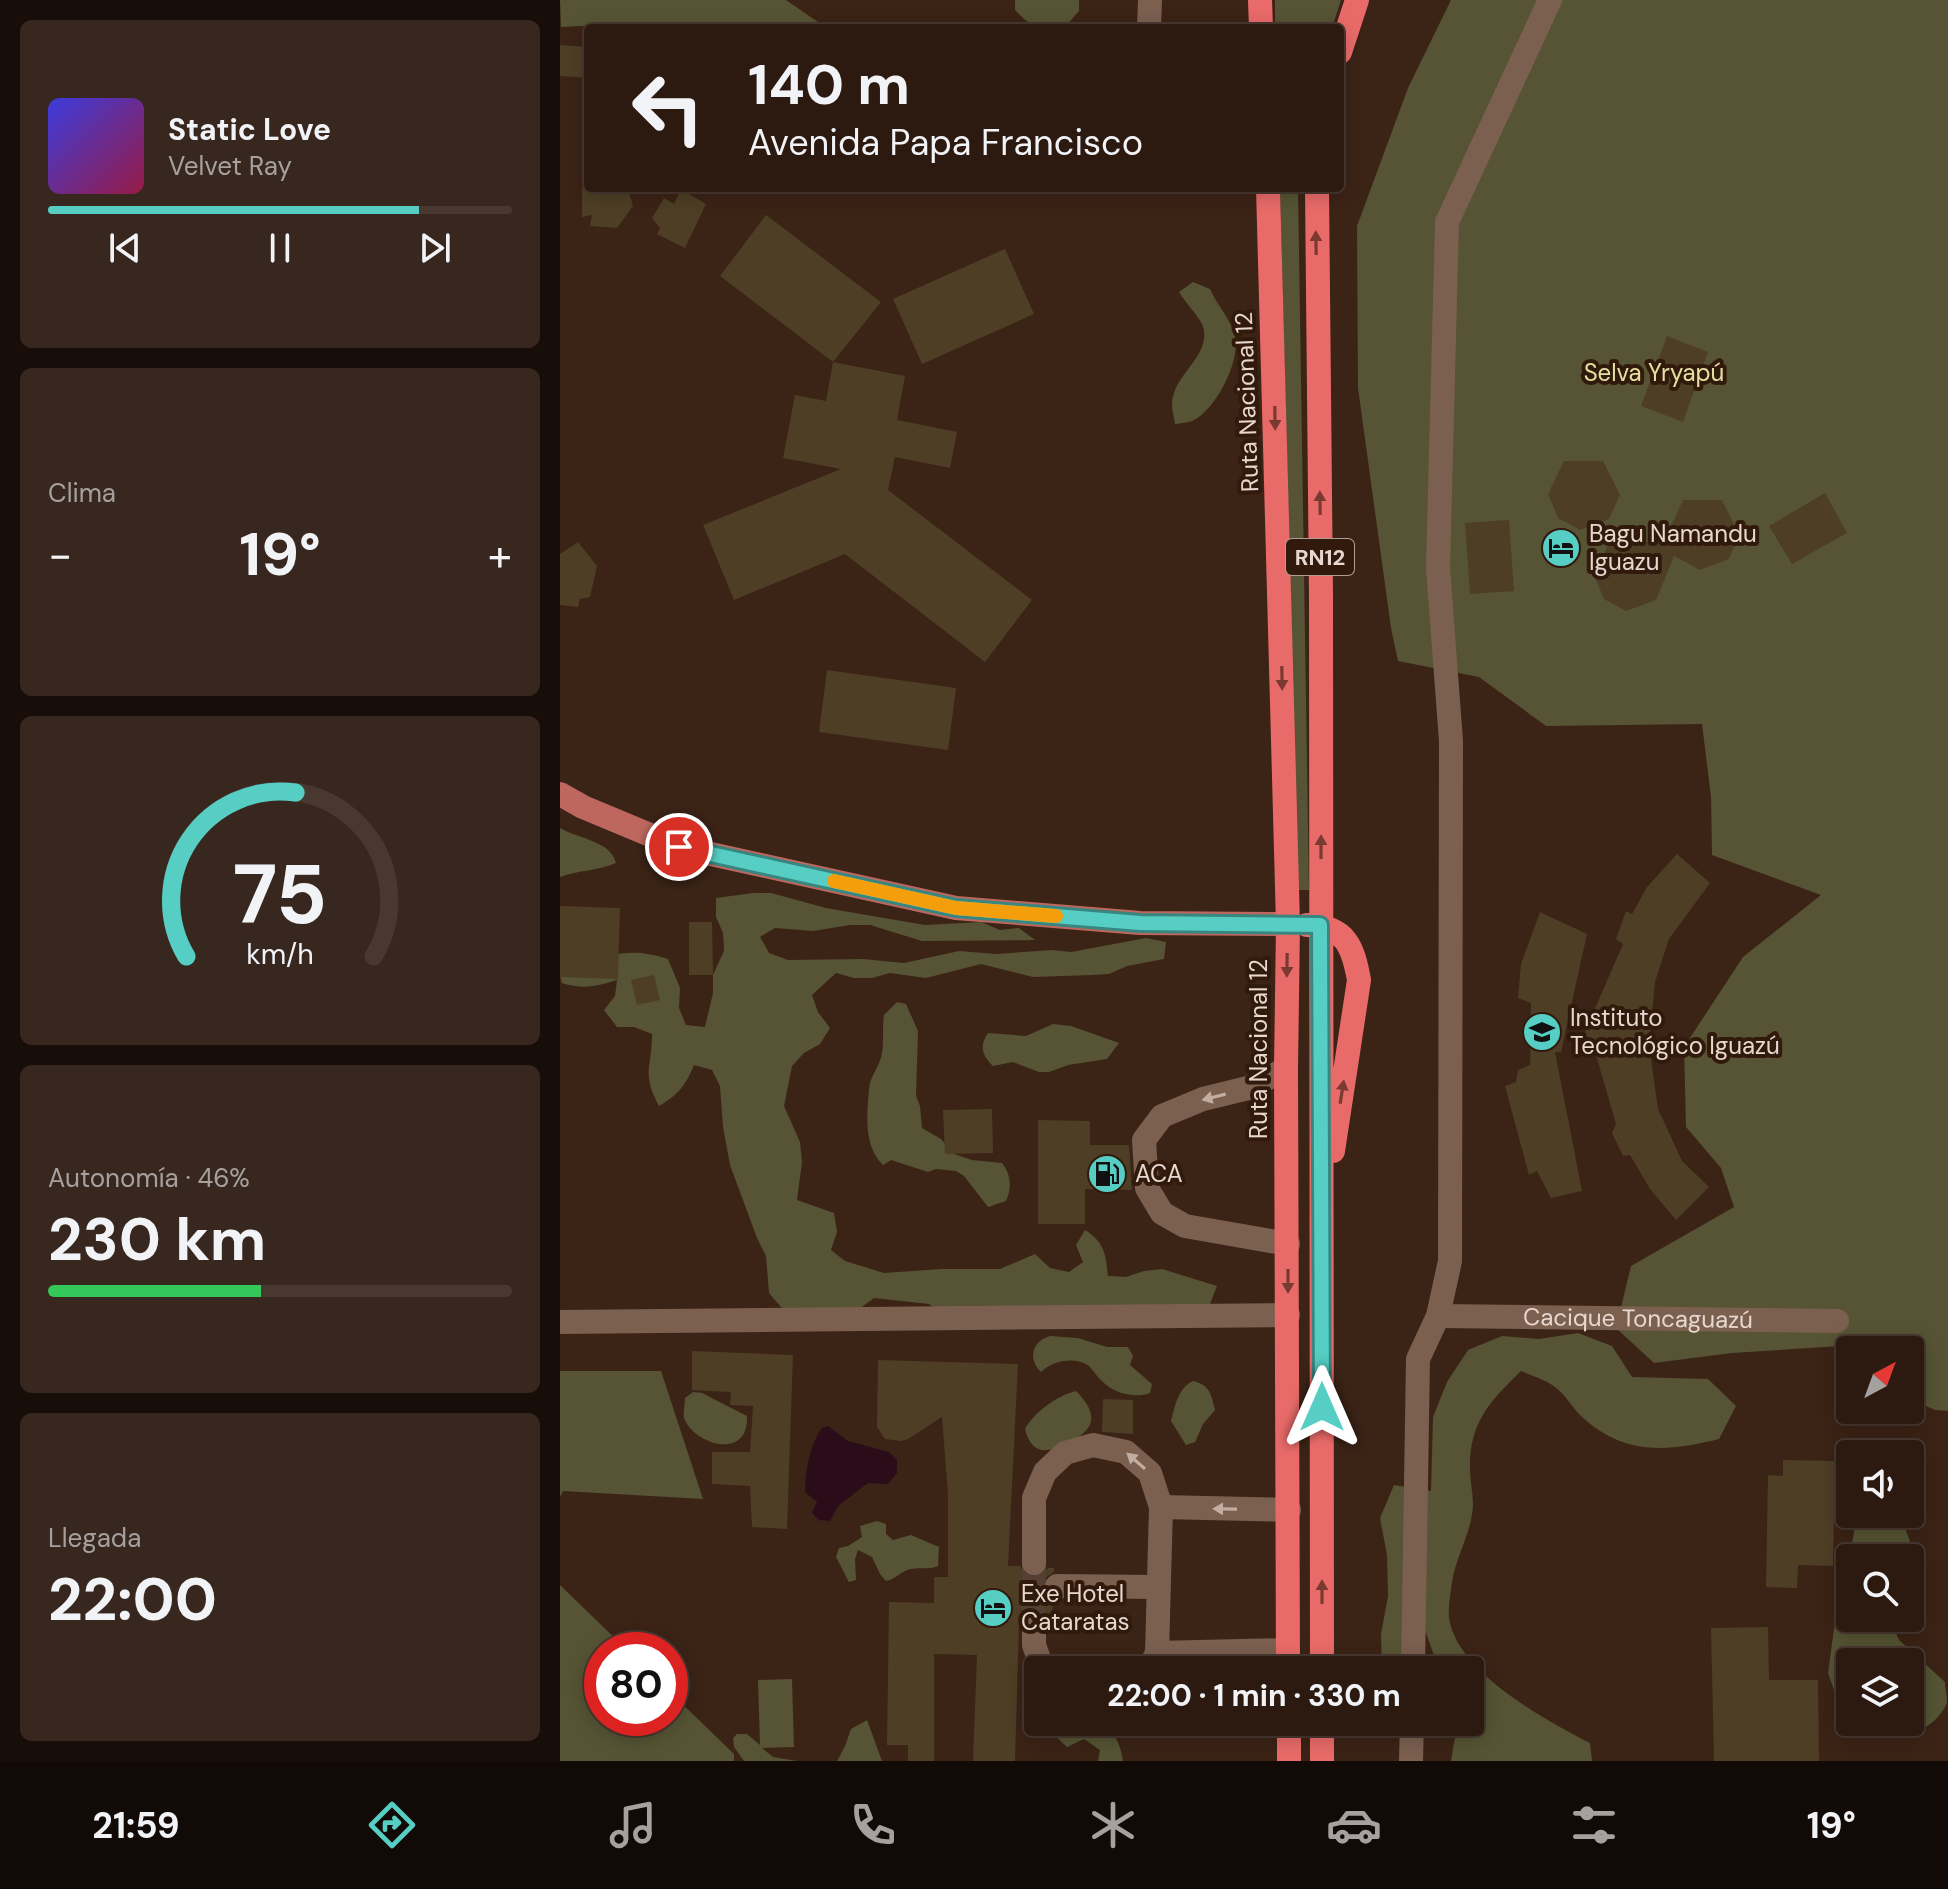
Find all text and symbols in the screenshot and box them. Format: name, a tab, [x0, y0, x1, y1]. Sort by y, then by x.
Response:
text: 140 m	[748, 48, 910, 121]
icon: left	[616, 56, 720, 160]
text: Static Love	[168, 110, 331, 149]
text: Avenida Papa Francisco	[748, 119, 1143, 166]
text: Velvet Ray	[168, 149, 292, 183]
icon: previous	[103, 226, 147, 270]
icon: pause	[258, 226, 302, 270]
icon: next	[413, 226, 457, 270]
one-way arrow	[1310, 230, 1322, 255]
street label: Ruta Nacional 12	[1228, 311, 1265, 493]
park label: Selva Yryapú	[1584, 357, 1724, 388]
one-way arrow	[1269, 406, 1282, 431]
text: Clima	[48, 476, 116, 510]
one-way arrow	[1313, 490, 1326, 515]
text: 19°	[239, 515, 321, 594]
place label: Bagu Namandu Iguazu	[1589, 518, 1757, 577]
text: −	[48, 526, 72, 584]
text: +	[488, 526, 512, 584]
hotel icon: Bagu Namandu Iguazu	[1540, 527, 1582, 569]
road number: RN12	[1286, 539, 1354, 575]
one-way arrow	[1276, 666, 1288, 691]
pin	[645, 813, 713, 881]
icon: arrive	[657, 825, 701, 869]
one-way arrow	[1315, 834, 1327, 859]
text: 75	[233, 839, 327, 948]
text: km/h	[246, 936, 314, 973]
one-way arrow	[1281, 953, 1294, 978]
street label: Ruta Nacional 12	[1243, 959, 1274, 1139]
place label: Instituto Tecnológico Iguazú	[1570, 1002, 1780, 1061]
school or university icon: Instituto Tecnológico Iguazú	[1521, 1011, 1563, 1053]
one-way arrow	[1336, 1079, 1349, 1104]
one-way arrow	[1201, 1091, 1226, 1103]
fuel station icon: ACA	[1086, 1153, 1128, 1195]
place label: ACA	[1135, 1158, 1183, 1189]
text: Autonomía · 46%	[48, 1161, 250, 1195]
text: 230 km	[48, 1200, 266, 1279]
one-way arrow	[1282, 1269, 1294, 1294]
street label: Cacique Toncaguazú	[1523, 1301, 1753, 1335]
north arrow	[1836, 1336, 1924, 1424]
map controls	[1836, 1336, 1924, 1736]
position arrow	[1280, 1365, 1364, 1449]
button: sound	[1836, 1440, 1924, 1528]
one-way arrow	[1127, 1452, 1146, 1470]
one-way arrow	[1212, 1503, 1237, 1515]
text: Llegada	[48, 1521, 141, 1555]
button: search	[1836, 1544, 1924, 1632]
text: 22:00	[48, 1560, 217, 1639]
place label: Exe Hotel Cataratas	[1021, 1578, 1130, 1637]
one-way arrow	[1316, 1579, 1328, 1604]
hotel icon: Exe Hotel Cataratas	[972, 1587, 1014, 1629]
speed limit sign: 80	[584, 1632, 688, 1736]
button: layers	[1836, 1648, 1924, 1736]
text: 22:00 · 1 min · 330 m	[1107, 1676, 1401, 1715]
icon: directions	[364, 1797, 420, 1853]
icon: music	[605, 1797, 661, 1853]
icon: phone	[845, 1797, 901, 1853]
icon: climate	[1085, 1797, 1141, 1853]
icon: car	[1326, 1797, 1382, 1853]
icon: filters	[1566, 1797, 1622, 1853]
text: 21:59	[92, 1802, 180, 1849]
text: 19°	[1807, 1802, 1856, 1849]

